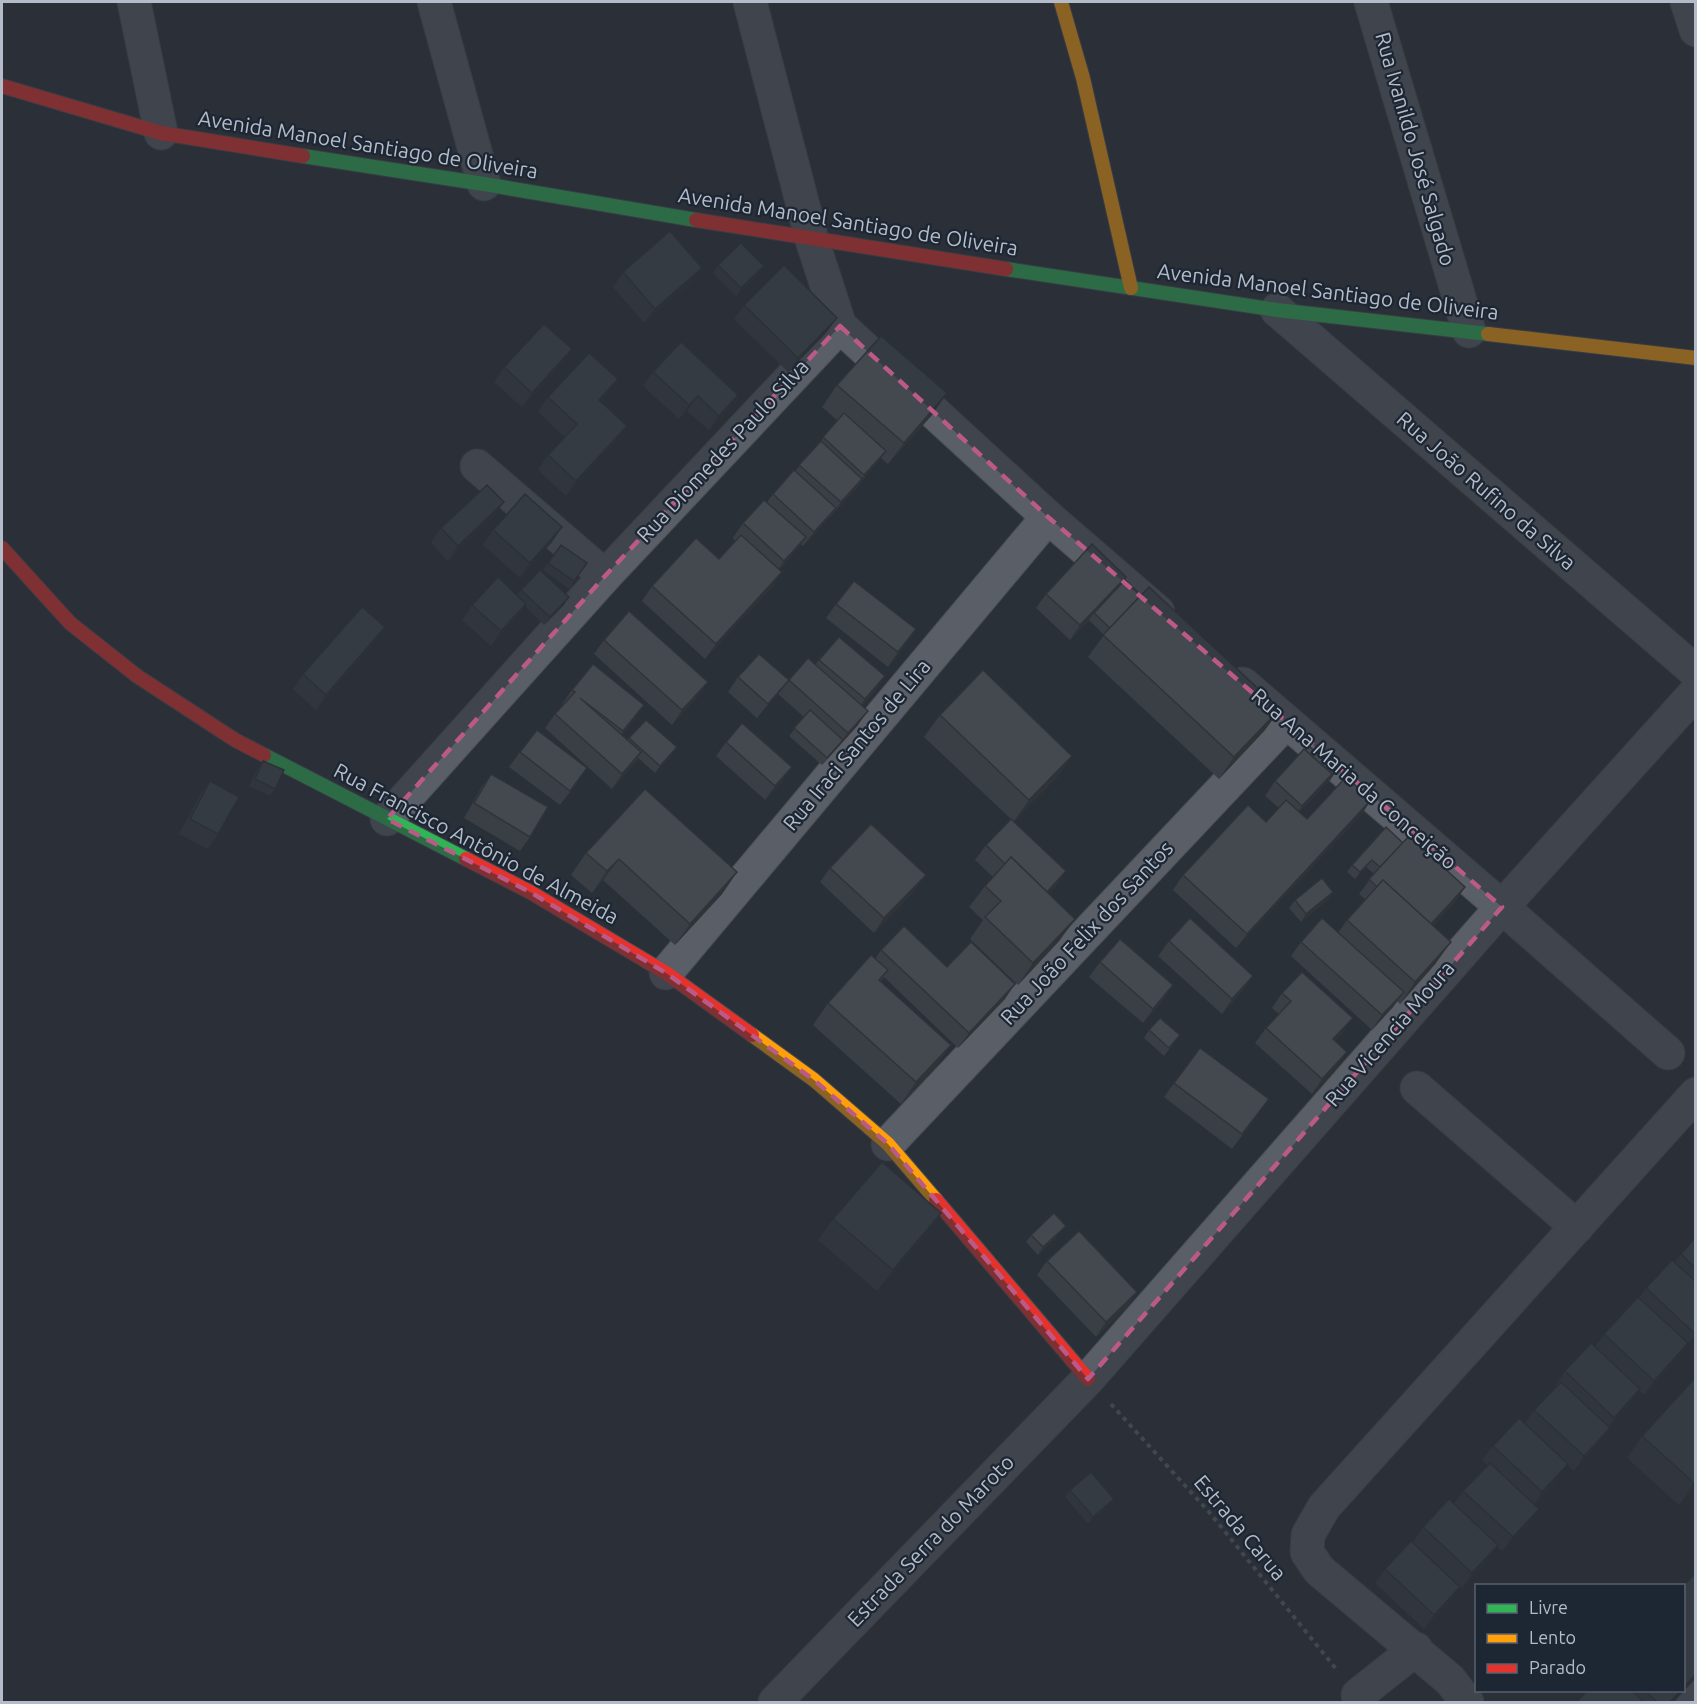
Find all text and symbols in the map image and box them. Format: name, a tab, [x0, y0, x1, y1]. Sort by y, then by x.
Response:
street label: Rua Ivanildo José Salgado	[1371, 29, 1461, 268]
street label: Avenida Manoel Santiago de Oliveira	[197, 105, 540, 183]
street label: Avenida Manoel Santiago de Oliveira	[677, 182, 1020, 260]
street label: Avenida Manoel Santiago de Oliveira	[1156, 258, 1500, 324]
street label: Rua Diomedes Paulo Silva	[631, 354, 813, 547]
street label: Rua João Rufino da Silva	[1392, 406, 1581, 574]
street label: Rua Iraci Santos de Lira	[778, 654, 935, 835]
street label: Rua Ana Maria da Conceição	[1247, 683, 1462, 874]
street label: Rua Francisco Antônio de Almeida	[330, 758, 623, 929]
street label: Rua João Felix dos Santos	[995, 836, 1177, 1029]
street label: Rua Vicencia Moura	[1320, 956, 1459, 1111]
street label: Estrada Serra do Maroto	[842, 1450, 1018, 1631]
street label: Estrada Carua	[1190, 1470, 1292, 1585]
legend	[1475, 1584, 1685, 1692]
text: Livre	[1529, 1597, 1568, 1617]
text: Lento	[1529, 1627, 1576, 1647]
text: Parado	[1529, 1657, 1586, 1677]

